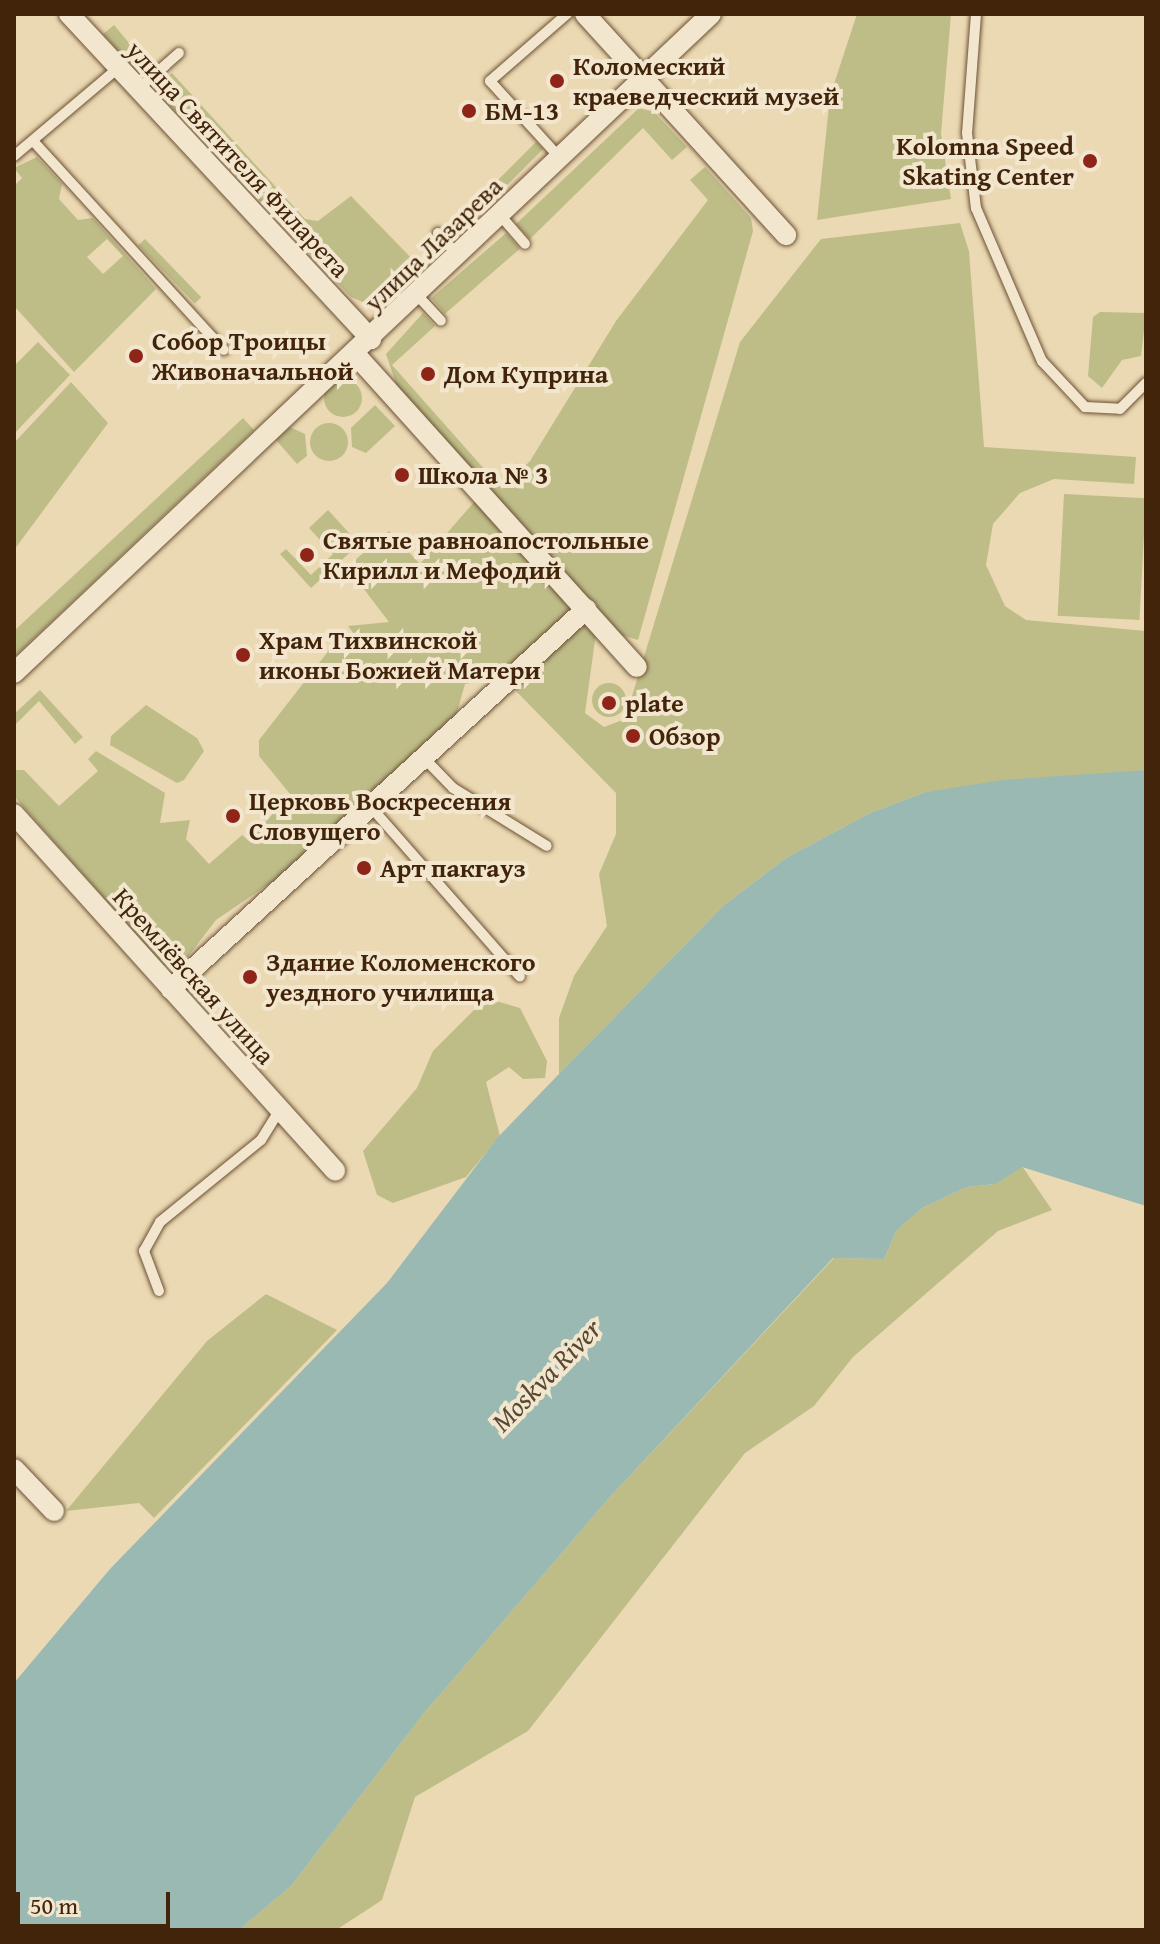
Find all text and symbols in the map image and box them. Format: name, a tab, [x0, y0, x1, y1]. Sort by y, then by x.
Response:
street label: улица Святителя Филарета	[120, 34, 356, 284]
place label: Коломеский краеведческий музей	[573, 50, 839, 112]
marker: Коломеский краеведческий музей	[548, 72, 566, 90]
place label: БМ-13	[485, 95, 559, 127]
marker: БМ-13	[460, 102, 478, 120]
place label: Kolomna Speed Skating Center	[896, 130, 1074, 192]
marker: Kolomna Speed Skating Center	[1081, 152, 1099, 170]
street label: улица Лазарева	[358, 170, 508, 318]
place label: Собор Троицы Живоначальной	[152, 325, 354, 386]
marker: Собор Троицы Живоначальной	[127, 347, 145, 365]
place label: Дом Куприна	[444, 358, 608, 390]
marker: Дом Куприна	[419, 365, 437, 383]
place label: Школа № 3	[418, 459, 548, 491]
marker: Школа № 3	[393, 466, 411, 484]
place label: Святые равноапостольные Кирилл и Мефодий	[323, 524, 649, 586]
marker: Святые равноапостольные Кирилл и Мефодий	[298, 546, 316, 564]
place label: Храм Тихвинской иконы Божией Матери	[259, 624, 541, 686]
marker: Храм Тихвинской иконы Божией Матери	[234, 646, 252, 664]
place label: plate	[625, 687, 684, 719]
marker: plate	[600, 694, 618, 712]
place label: Обзор	[649, 720, 720, 752]
marker: Обзор	[624, 727, 642, 745]
place label: Церковь Воскресения Словущего	[249, 785, 511, 846]
marker: Церковь Воскресения Словущего	[224, 807, 242, 825]
place label: Арт пакгауз	[380, 852, 526, 884]
marker: Арт пакгауз	[355, 859, 373, 877]
street label: Кремлёвская улица	[107, 881, 281, 1071]
place label: Здание Коломенского уездного училища	[266, 946, 535, 1008]
marker: Здание Коломенского уездного училища	[241, 968, 259, 986]
water label: Moskva River	[484, 1312, 608, 1438]
scale bar	[20, 1876, 174, 1926]
text: 50 m	[30, 1888, 78, 1923]

